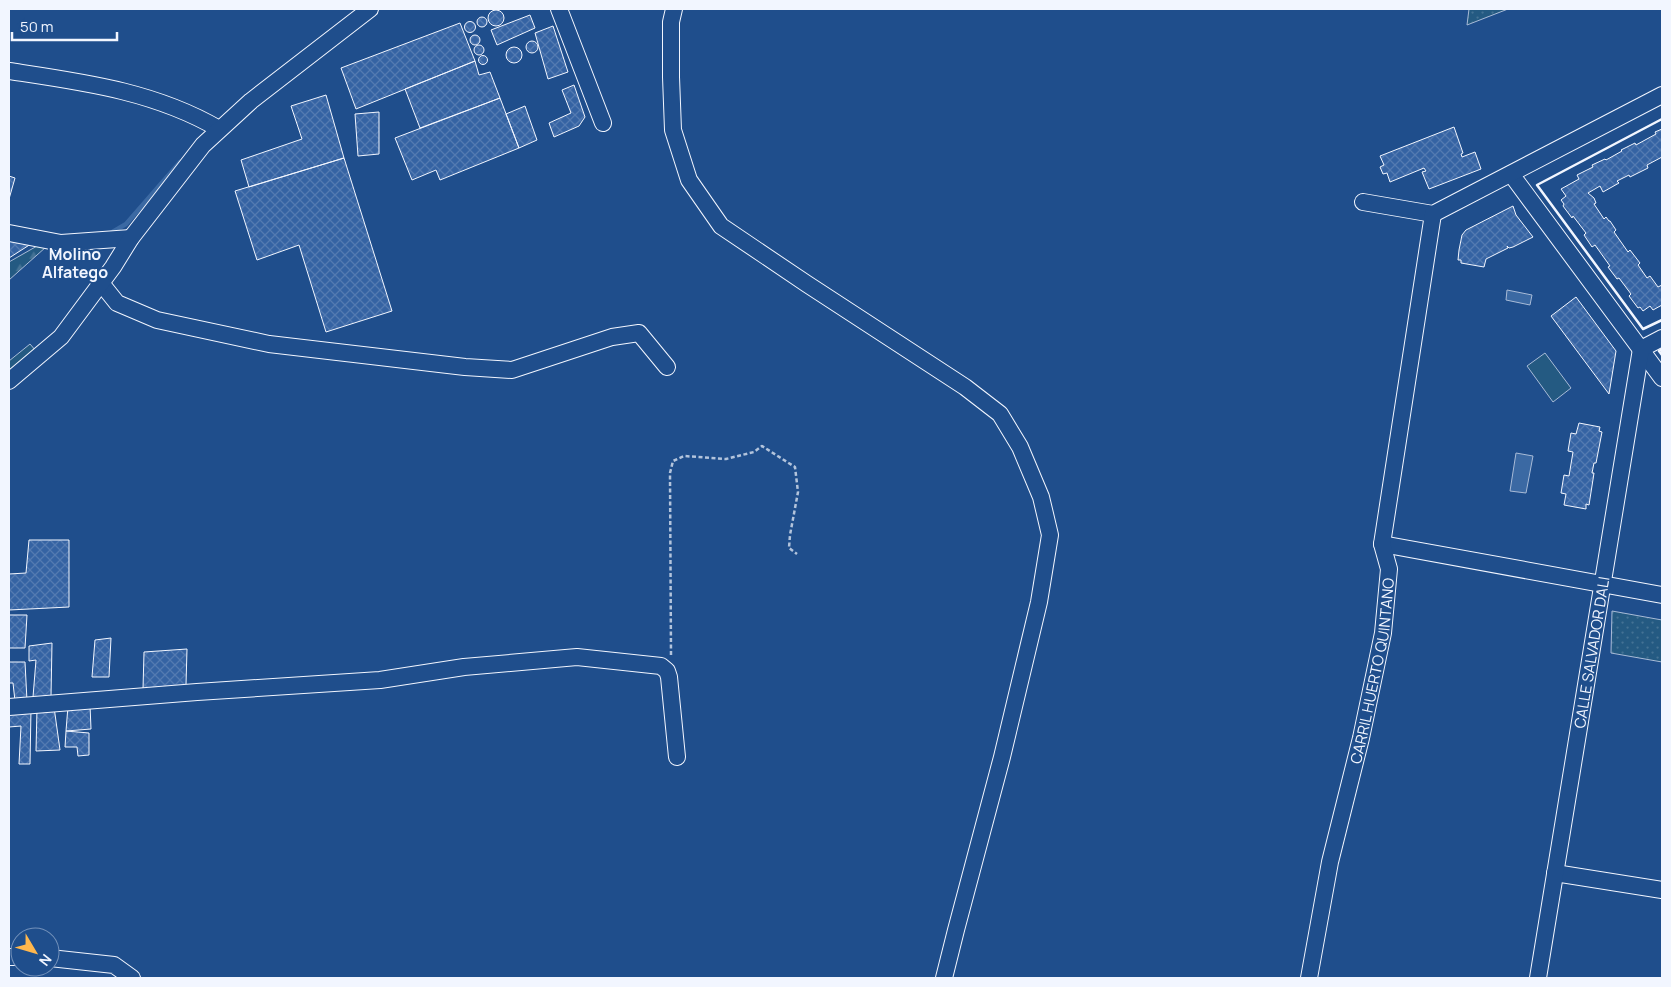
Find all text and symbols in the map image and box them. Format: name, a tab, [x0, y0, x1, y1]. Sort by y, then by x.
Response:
scale bar	[12, 10, 118, 42]
text: 50 m	[20, 16, 54, 37]
district label: Molino Alfatego	[42, 243, 108, 283]
street label: CALLE SALVADOR DALI	[1569, 575, 1614, 730]
street label: CARRIL HUERTO QUINTANO	[1345, 577, 1399, 766]
north arrow	[10, 927, 60, 977]
text: N	[35, 950, 56, 970]

